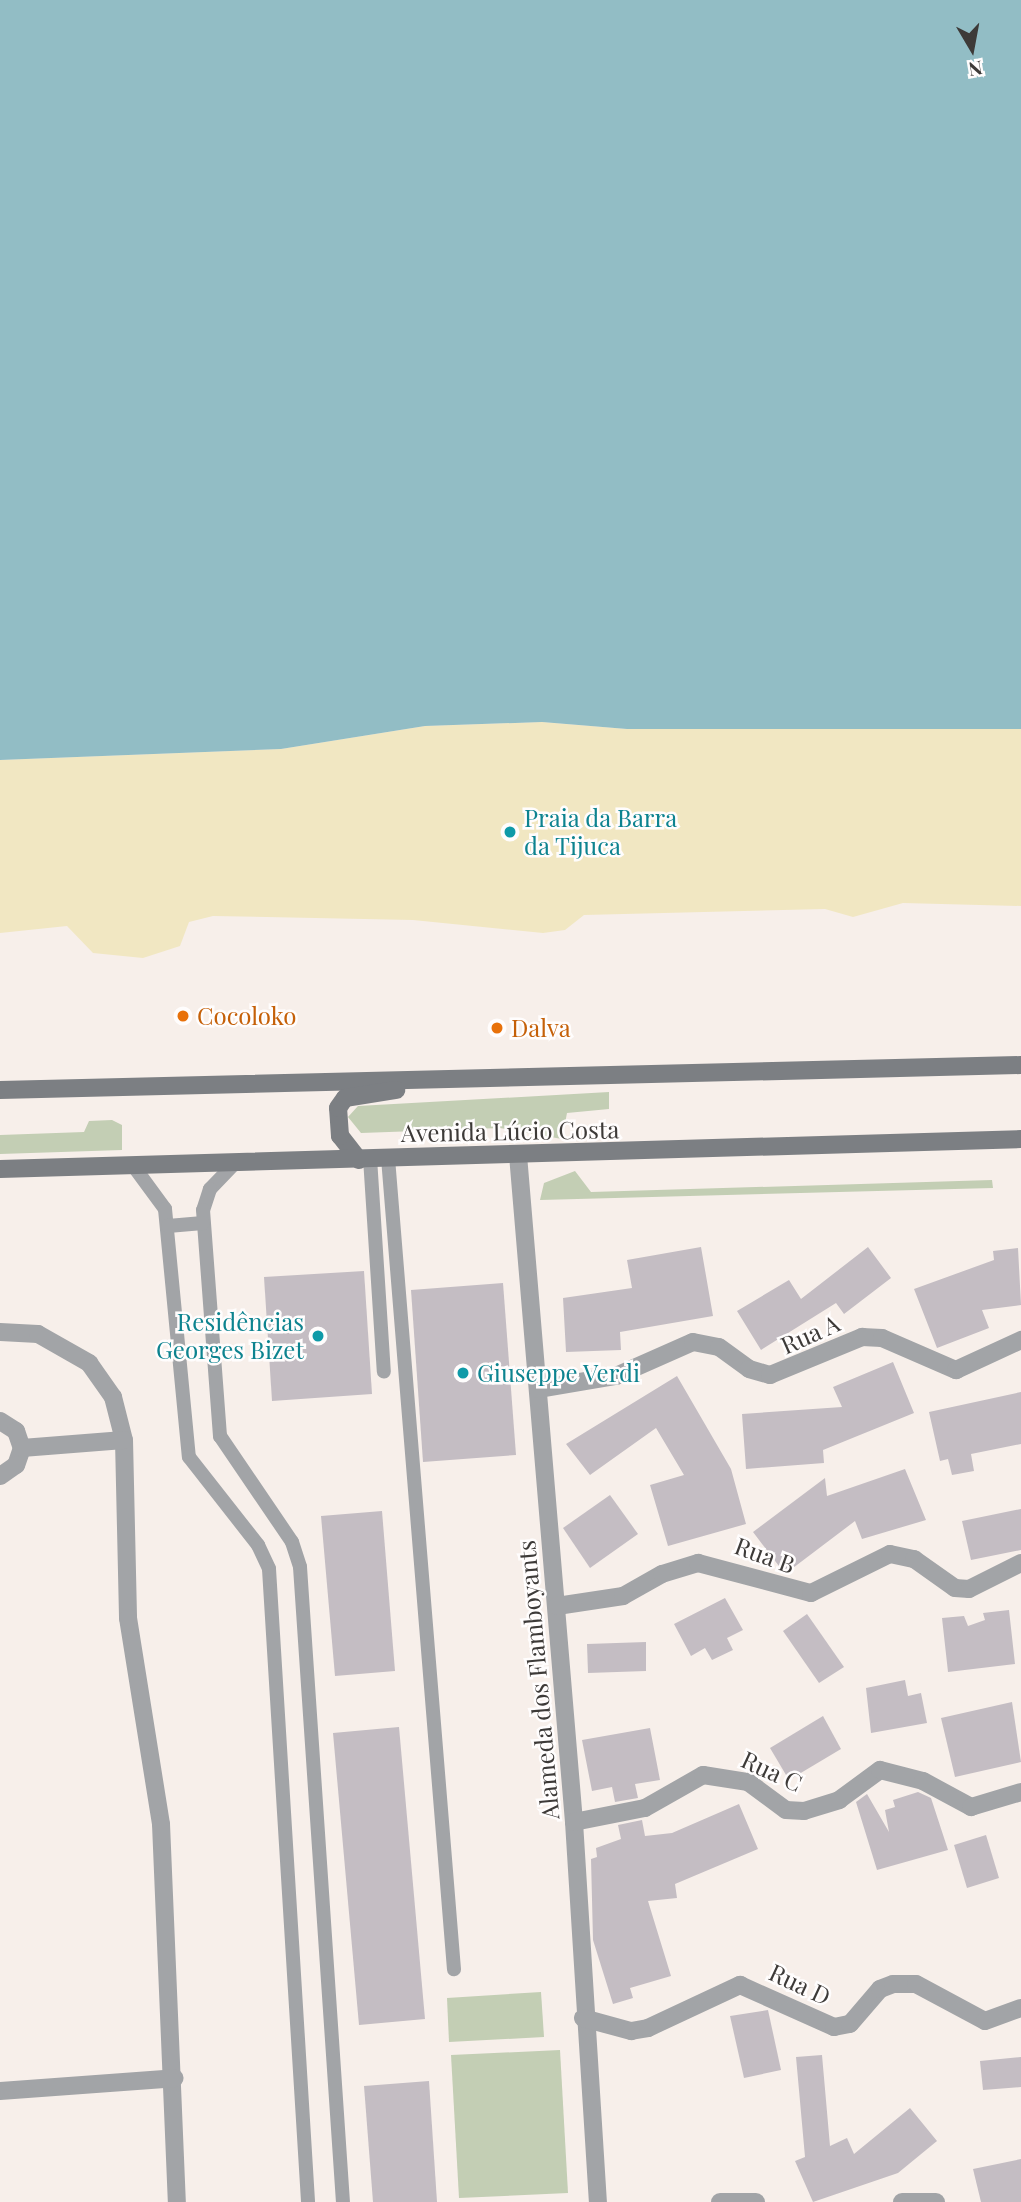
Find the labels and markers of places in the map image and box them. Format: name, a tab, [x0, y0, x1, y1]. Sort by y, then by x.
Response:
place label: Praia da Barra da Tijuca	[524, 804, 678, 860]
marker: Praia da Barra da Tijuca	[502, 824, 518, 840]
place label: Cocoloko	[197, 1002, 296, 1030]
marker: Cocoloko	[175, 1008, 191, 1024]
place label: Dalva	[511, 1014, 571, 1042]
marker: Dalva	[489, 1020, 505, 1036]
place label: Residências Georges Bizet	[156, 1308, 304, 1364]
marker: Residências Georges Bizet	[310, 1328, 326, 1344]
place label: Giuseppe Verdi	[477, 1359, 641, 1387]
marker: Giuseppe Verdi	[455, 1365, 471, 1381]

